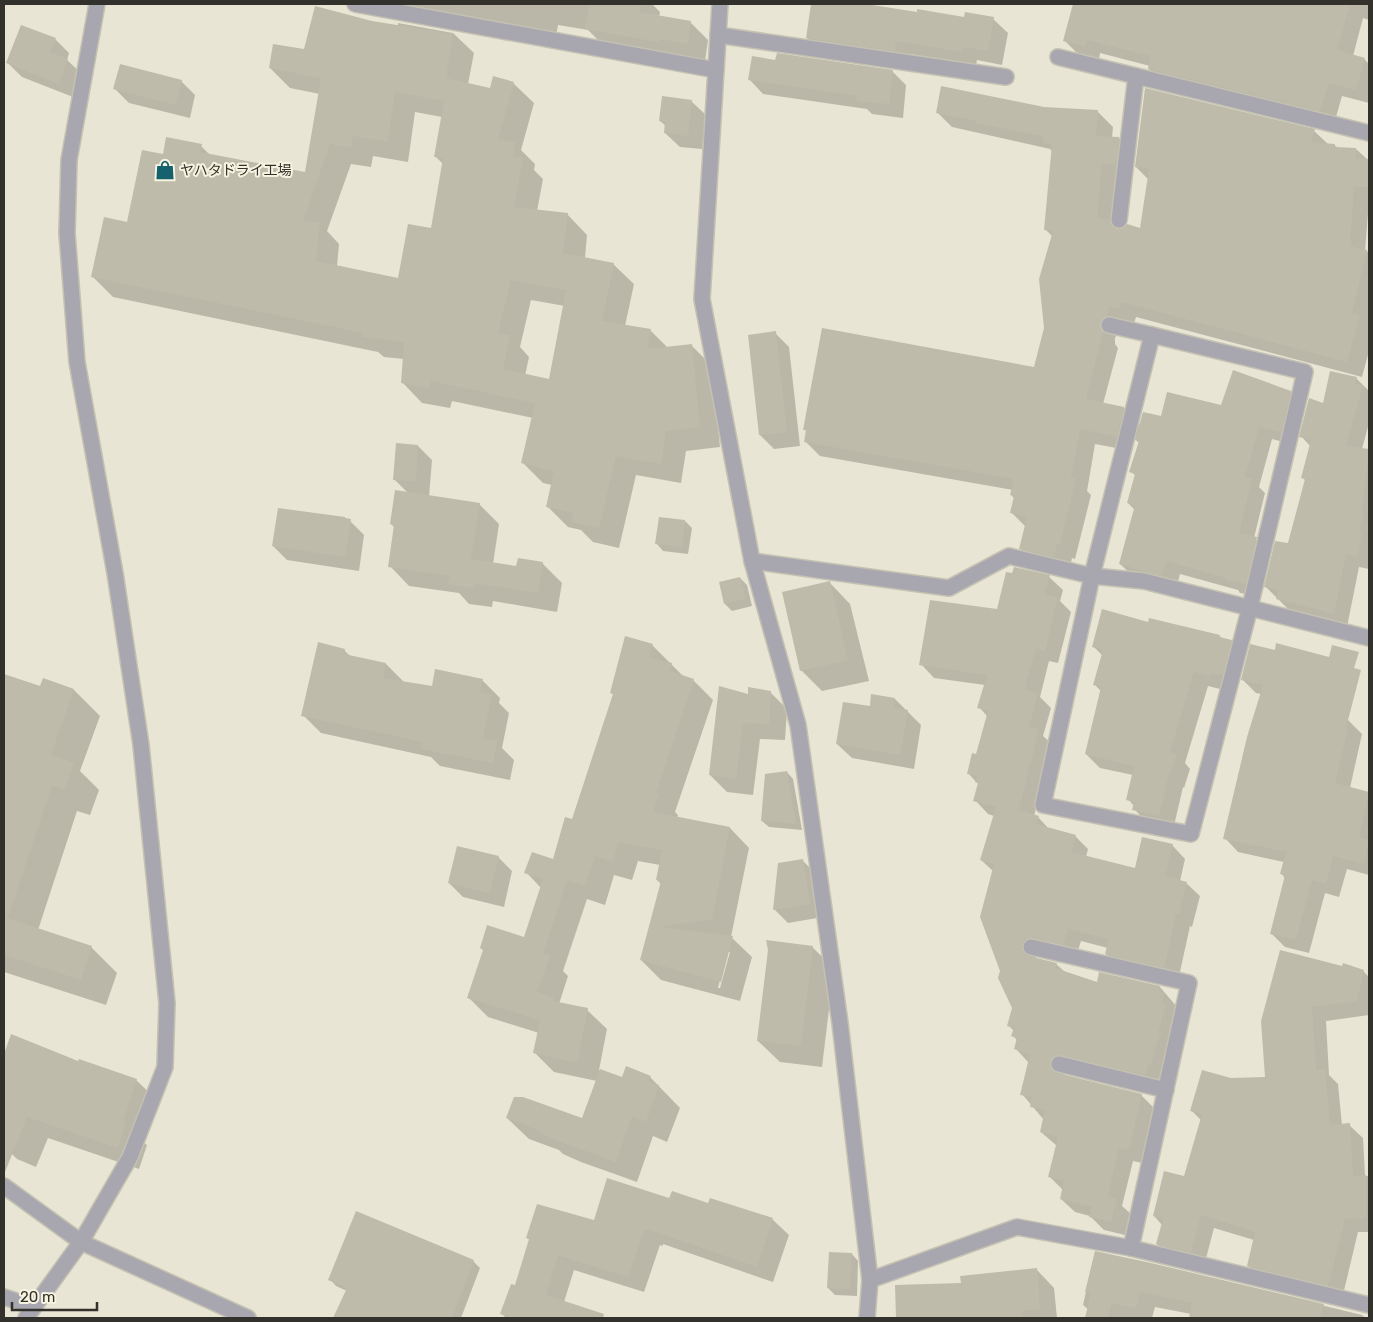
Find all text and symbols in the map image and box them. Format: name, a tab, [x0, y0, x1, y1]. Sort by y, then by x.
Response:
shop icon: ヤハタドライ工場	[154, 159, 176, 181]
place label: ヤハタドライ工場	[180, 162, 292, 179]
scale bar	[12, 1280, 98, 1312]
text: 20 m	[20, 1288, 55, 1306]

